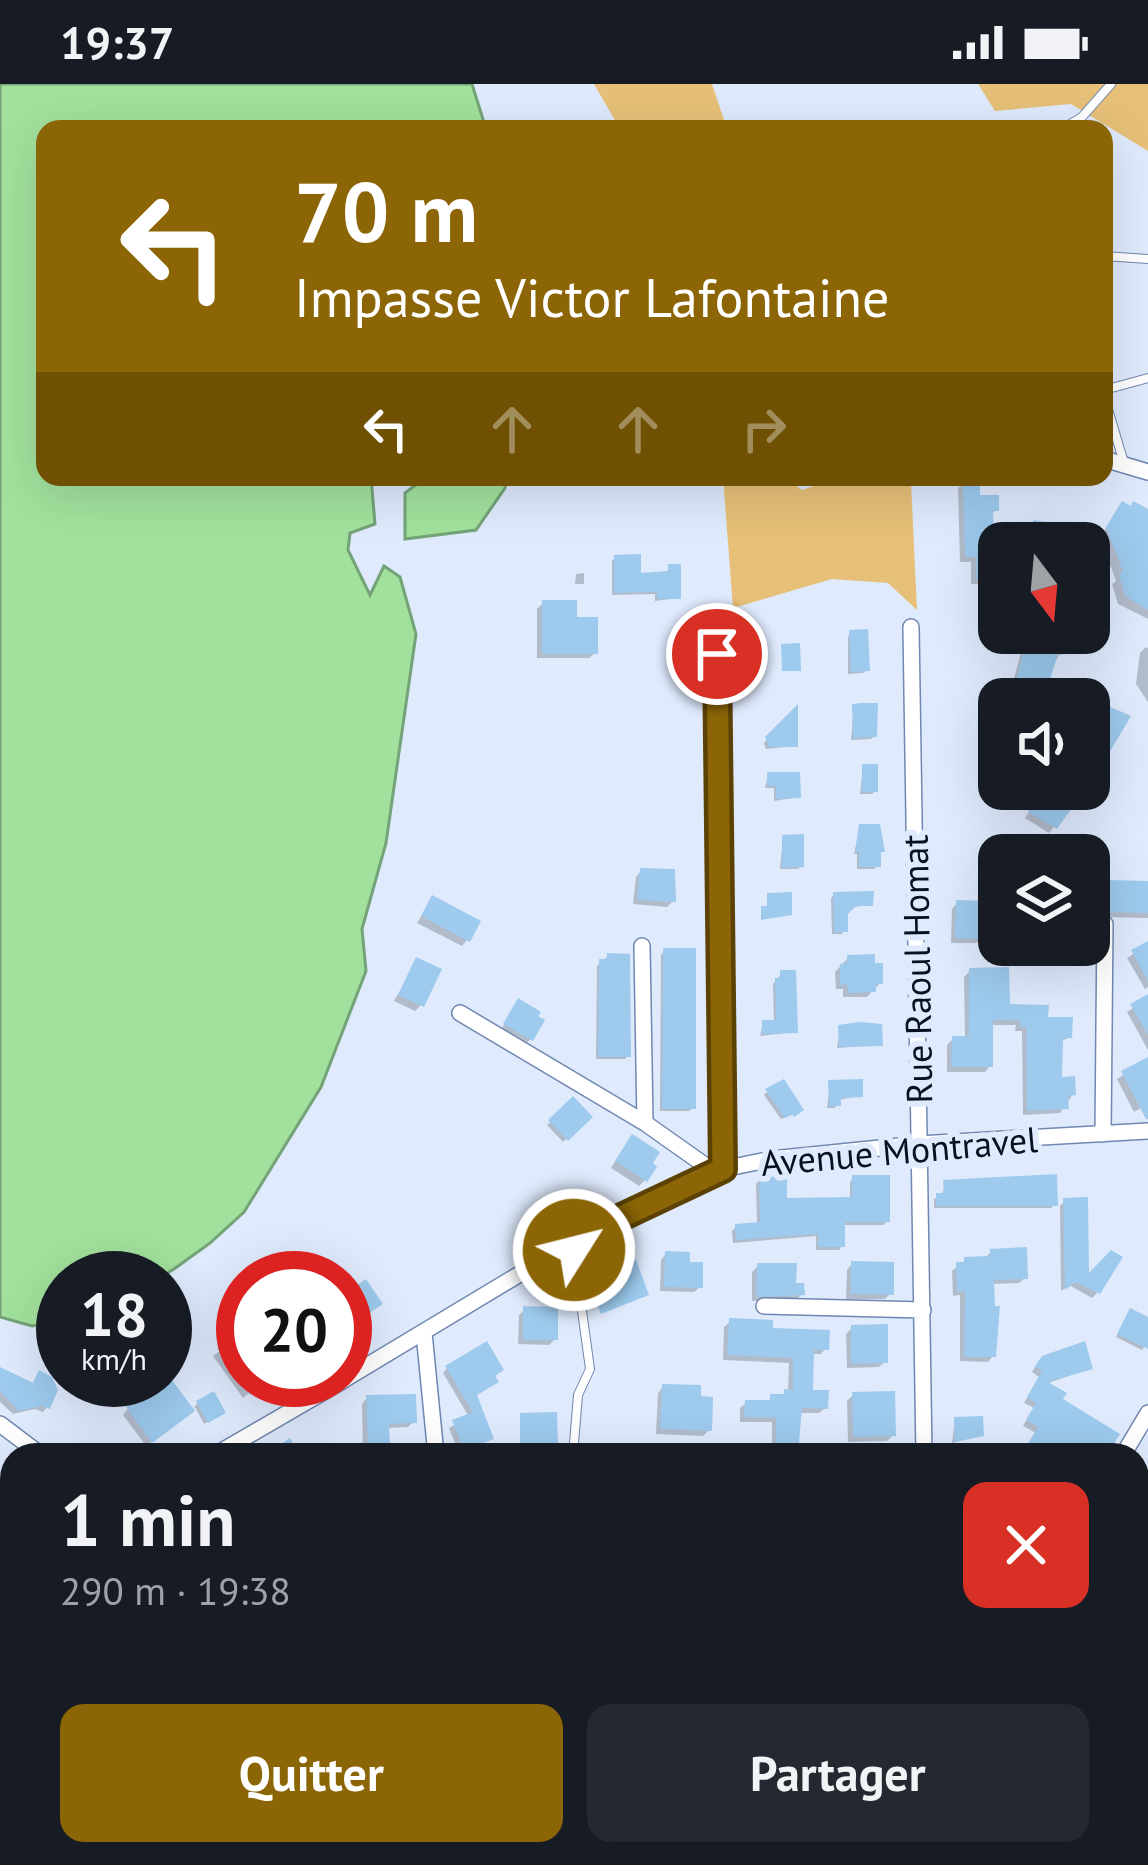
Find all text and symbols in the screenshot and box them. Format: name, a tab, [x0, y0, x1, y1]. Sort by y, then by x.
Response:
text: 19:37	[60, 13, 174, 71]
text: 70 m	[294, 156, 478, 265]
icon: left	[96, 168, 252, 324]
text: Impasse Victor Lafontaine	[294, 262, 889, 332]
icon: left	[353, 396, 419, 462]
icon: ahead	[479, 396, 545, 462]
icon: ahead	[605, 396, 671, 462]
icon: right	[731, 396, 797, 462]
north arrow	[978, 522, 1110, 654]
map controls	[978, 522, 1110, 966]
pin	[666, 603, 768, 705]
icon: arrive	[684, 621, 750, 687]
button: sound	[978, 678, 1110, 810]
street label: Rue Raoul Homat	[891, 834, 942, 1104]
button: layers	[978, 834, 1110, 966]
street label: Avenue Montravel	[759, 1115, 1040, 1186]
position arrow	[511, 1187, 637, 1313]
speed limit sign: 20	[216, 1251, 372, 1407]
text: 18	[80, 1275, 148, 1353]
text: km/h	[81, 1339, 147, 1378]
text: 1 min	[60, 1473, 236, 1566]
button: close	[963, 1482, 1089, 1608]
text: 290 m · 19:38	[60, 1565, 291, 1616]
button: Quitter	[60, 1704, 563, 1842]
button: Partager	[587, 1704, 1089, 1842]

